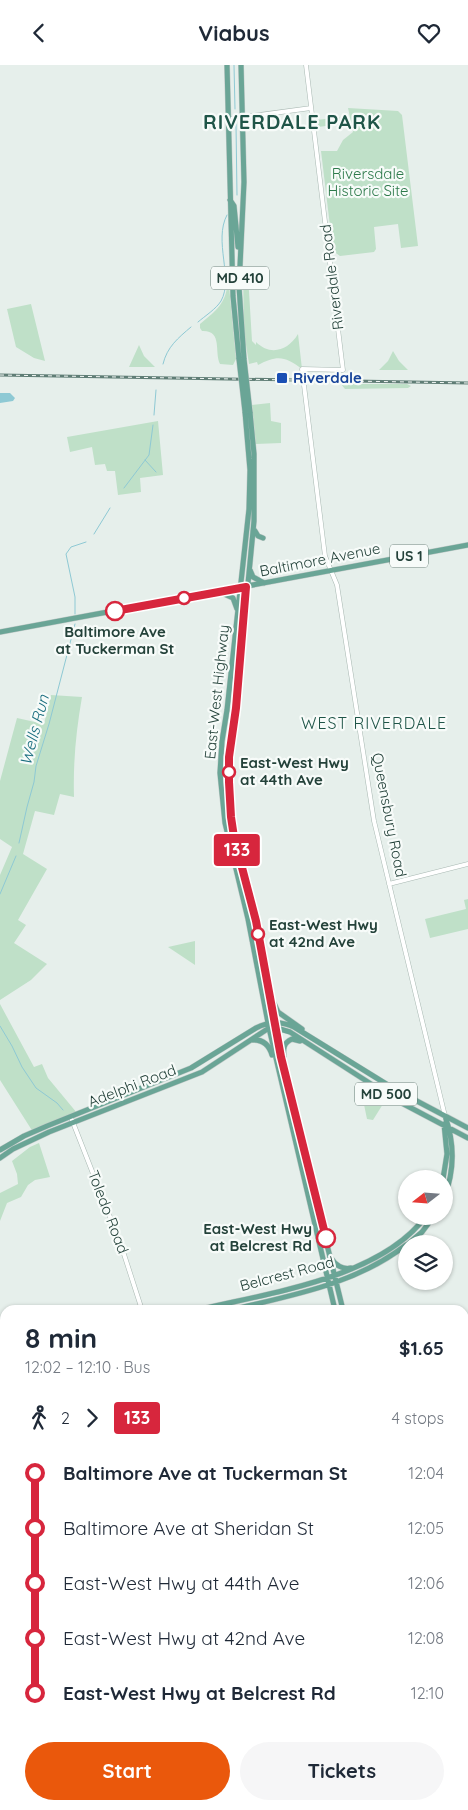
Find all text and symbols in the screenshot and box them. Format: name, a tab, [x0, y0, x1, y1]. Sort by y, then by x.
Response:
icon: back	[25, 19, 53, 47]
text: Viabus	[198, 19, 270, 47]
icon: heart	[415, 19, 443, 47]
district label: RIVERDALE PARK	[203, 109, 381, 134]
park label: Riversdale Historic Site	[327, 164, 409, 200]
street label: Riverdale Road	[316, 223, 347, 331]
road number: MD 410	[211, 267, 269, 289]
place label: Riverdale	[293, 368, 362, 387]
marker: Riverdale	[275, 371, 289, 385]
street label: Baltimore Avenue	[258, 538, 382, 581]
road number: US 1	[390, 545, 428, 567]
unlabelled marker	[177, 591, 191, 605]
marker: Baltimore Ave at Tuckerman St	[105, 601, 125, 621]
place label: Baltimore Ave at Tuckerman St	[56, 622, 175, 658]
street label: East-West Highway	[200, 624, 233, 760]
water label: Wells Run	[15, 692, 53, 768]
district label: WEST RIVERDALE	[301, 713, 447, 733]
street label: Queensbury Road	[368, 751, 411, 879]
place label: East-West Hwy at 44th Ave	[240, 753, 349, 789]
marker: East-West Hwy at 44th Ave	[222, 765, 236, 779]
line badge: 133	[208, 834, 266, 866]
text: 133	[224, 838, 250, 861]
place label: East-West Hwy at 42nd Ave	[269, 915, 378, 951]
marker: East-West Hwy at 42nd Ave	[251, 927, 265, 941]
street label: Adelphi Road	[85, 1060, 179, 1111]
road number: MD 500	[355, 1083, 417, 1105]
street label: Toledo Road	[84, 1168, 133, 1256]
north arrow	[398, 1170, 452, 1225]
map controls	[398, 1170, 453, 1290]
place label: East-West Hwy at Belcrest Rd	[203, 1219, 312, 1255]
marker: East-West Hwy at Belcrest Rd	[316, 1228, 336, 1248]
button: layers	[398, 1235, 453, 1290]
street label: Belcrest Road	[238, 1252, 336, 1295]
text: 8 min	[25, 1320, 97, 1355]
text: $1.65	[399, 1336, 444, 1360]
text: 12:02 – 12:10 · Bus	[25, 1357, 150, 1377]
icon: walk	[25, 1404, 53, 1432]
icon: forward	[78, 1404, 106, 1432]
text: 133	[124, 1406, 150, 1429]
text: 2	[61, 1408, 70, 1428]
text: 4 stops	[391, 1408, 444, 1428]
text: Baltimore Ave at Tuckerman St	[63, 1461, 348, 1485]
text: 12:04	[408, 1463, 444, 1483]
text: Baltimore Ave at Sheridan St	[63, 1516, 314, 1540]
text: 12:05	[408, 1518, 444, 1538]
text: East-West Hwy at 44th Ave	[63, 1571, 299, 1595]
text: 12:06	[408, 1573, 444, 1593]
text: East-West Hwy at 42nd Ave	[63, 1626, 305, 1650]
text: 12:08	[408, 1628, 444, 1648]
text: East-West Hwy at Belcrest Rd	[63, 1681, 336, 1705]
text: 12:10	[411, 1683, 444, 1703]
button: Start	[25, 1742, 230, 1800]
button: Tickets	[240, 1742, 444, 1800]

